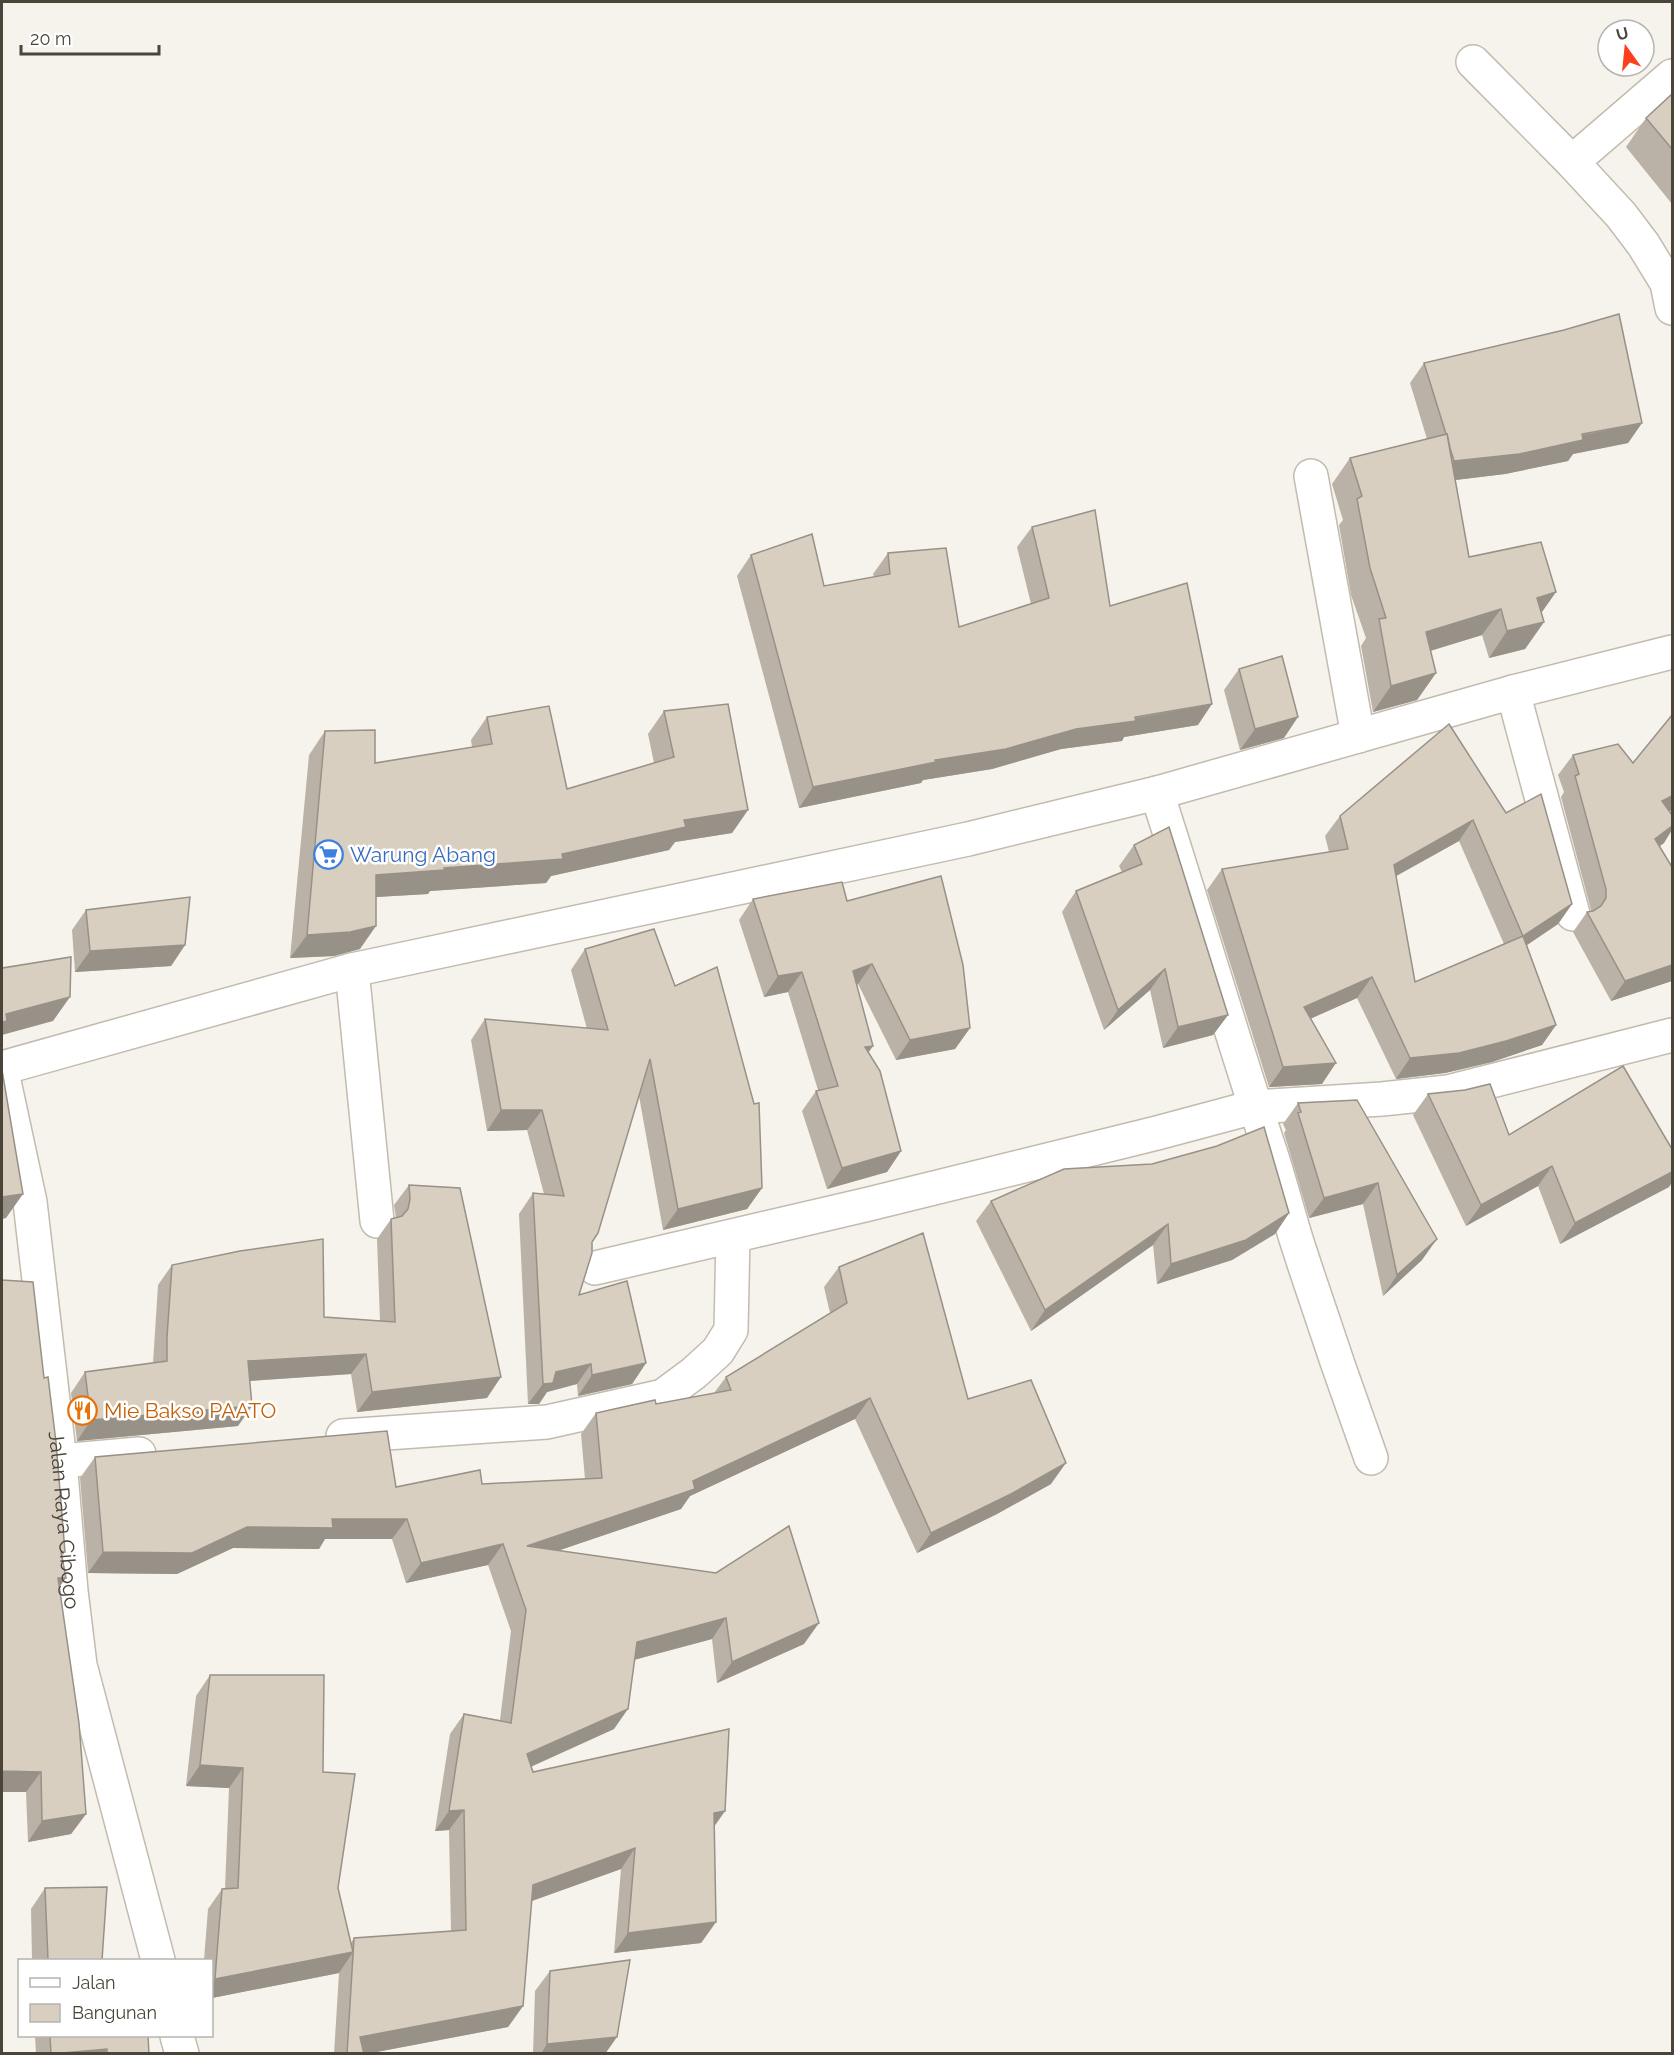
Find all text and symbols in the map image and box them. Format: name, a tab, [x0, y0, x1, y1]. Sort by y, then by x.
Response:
scale bar	[21, 18, 159, 56]
north arrow	[1596, 18, 1656, 78]
text: U	[1614, 23, 1631, 45]
text: 20 m	[30, 28, 72, 49]
supermarket icon: Warung Abang	[313, 838, 345, 870]
place label: Warung Abang	[350, 842, 496, 867]
restaurant icon: Mie Bakso PAATO	[67, 1394, 99, 1426]
place label: Mie Bakso PAATO	[104, 1398, 276, 1423]
street label: Jalan Raya Cibogo	[44, 1430, 86, 1611]
legend	[18, 1959, 213, 2037]
text: Jalan	[72, 1972, 116, 1993]
text: Bangunan	[72, 2002, 157, 2023]

